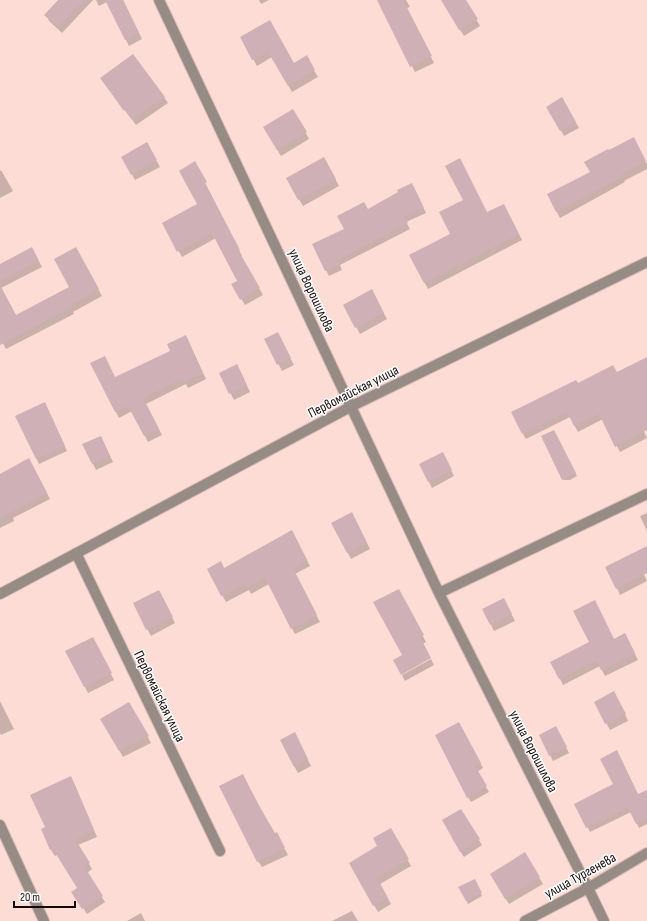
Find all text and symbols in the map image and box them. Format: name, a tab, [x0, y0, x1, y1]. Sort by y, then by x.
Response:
street label: улица Ворошилова	[285, 246, 338, 335]
street label: Первомайская улица	[305, 361, 401, 422]
street label: Первомайская улица	[130, 648, 189, 745]
street label: улица Ворошилова	[506, 707, 562, 795]
street label: улица Тургенева	[542, 849, 619, 902]
scale bar	[14, 883, 75, 909]
text: 20 m	[20, 890, 40, 905]

